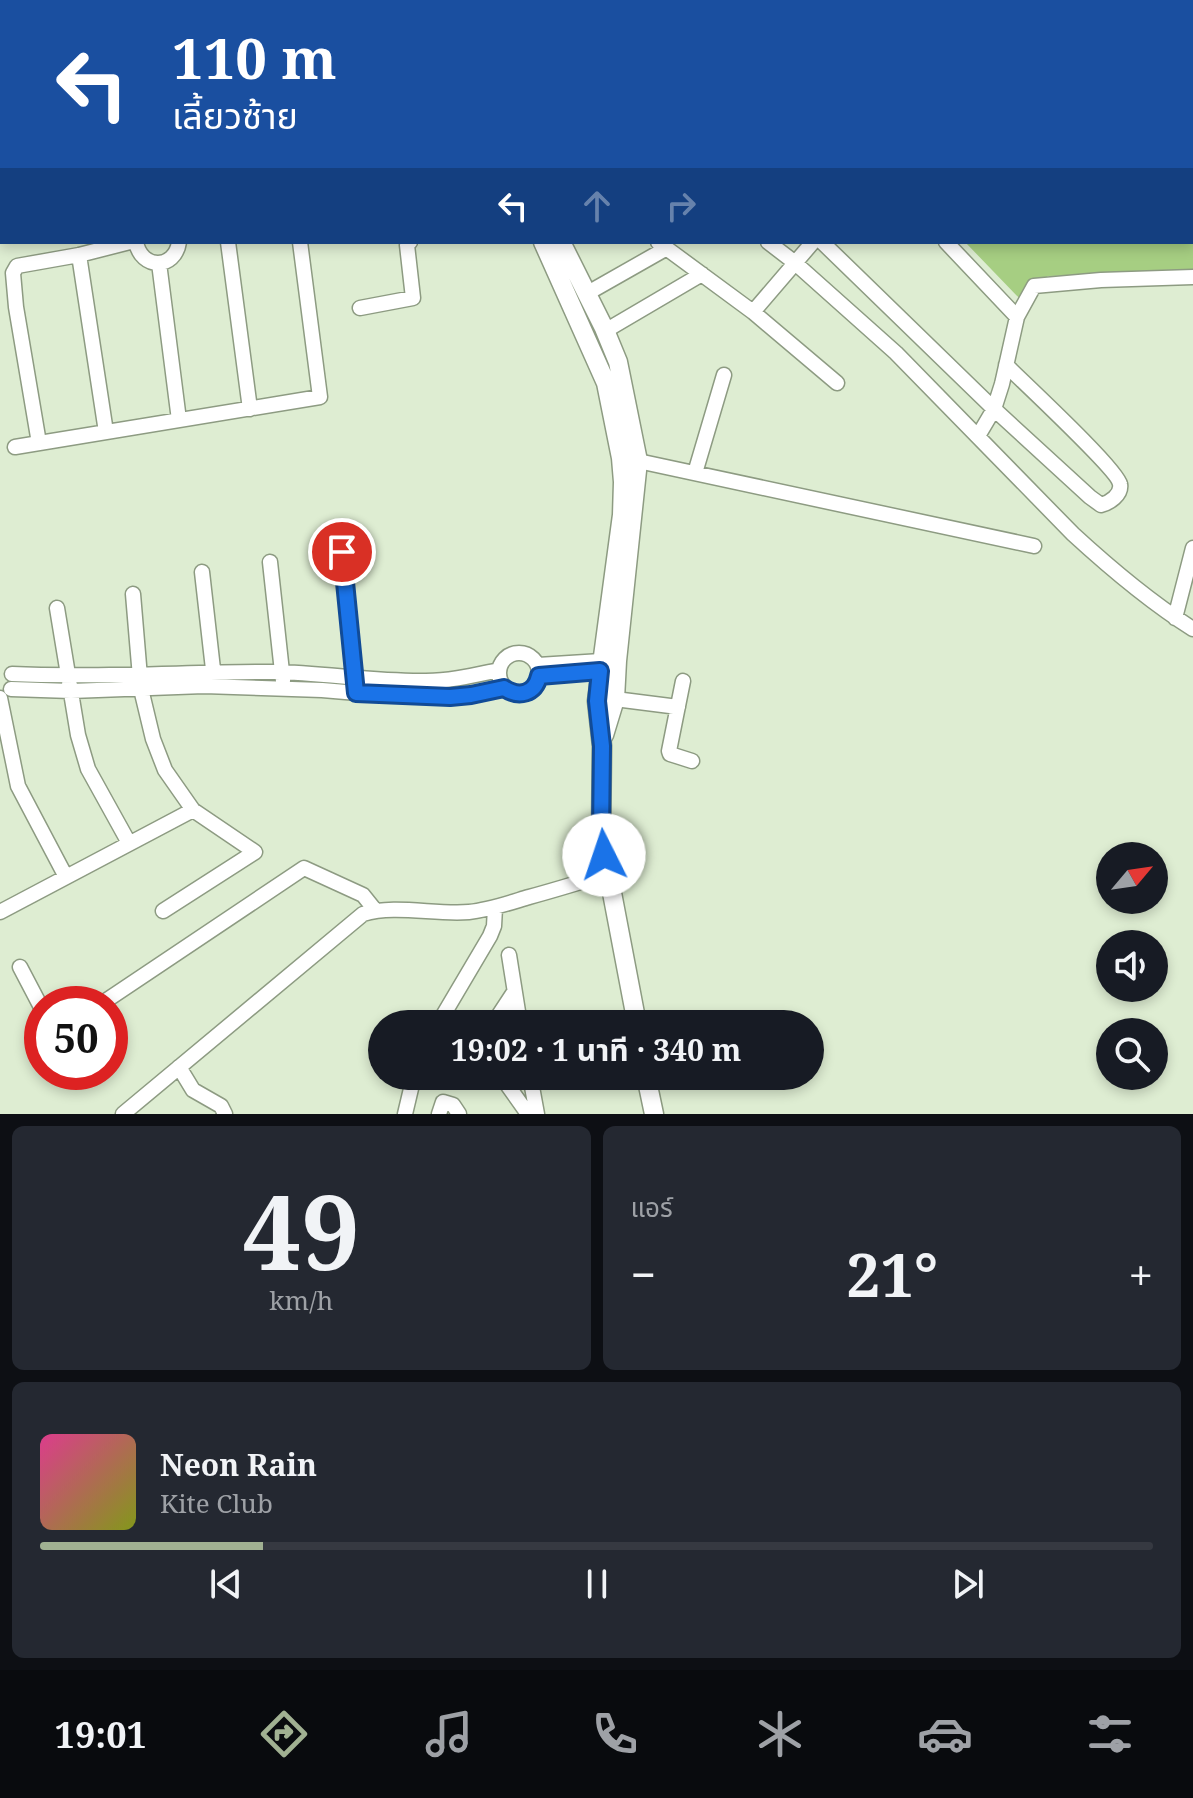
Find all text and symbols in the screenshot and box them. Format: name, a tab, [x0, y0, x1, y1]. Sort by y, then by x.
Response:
text: 110 m	[172, 19, 337, 95]
icon: left	[40, 32, 144, 136]
text: เลี้ยวซ้าย	[172, 91, 298, 140]
icon: left	[491, 184, 535, 228]
icon: ahead	[575, 184, 619, 228]
icon: right	[659, 184, 703, 228]
pin	[308, 518, 376, 586]
icon: arrive	[320, 530, 364, 574]
position arrow	[562, 813, 646, 897]
north arrow	[1096, 842, 1168, 914]
map controls	[1096, 842, 1168, 1090]
button: sound	[1096, 930, 1168, 1002]
speed limit sign: 50	[24, 986, 128, 1090]
button: search	[1096, 1018, 1168, 1090]
text: 19:02 · 1 นาที · 340 m	[451, 1029, 741, 1070]
text: 49	[242, 1159, 360, 1300]
text: แอร์	[631, 1189, 673, 1225]
text: 21°	[846, 1233, 938, 1315]
text: −	[631, 1244, 656, 1304]
text: +	[1128, 1244, 1153, 1304]
text: km/h	[269, 1282, 333, 1318]
text: Neon Rain	[160, 1444, 317, 1485]
text: Kite Club	[160, 1485, 273, 1521]
icon: previous	[204, 1562, 248, 1606]
icon: pause	[575, 1562, 619, 1606]
icon: next	[946, 1562, 990, 1606]
icon: directions	[256, 1706, 312, 1762]
icon: music	[421, 1706, 477, 1762]
icon: phone	[587, 1706, 643, 1762]
icon: climate	[752, 1706, 808, 1762]
icon: car	[917, 1706, 973, 1762]
icon: filters	[1082, 1706, 1138, 1762]
text: 19:01	[55, 1710, 147, 1759]

